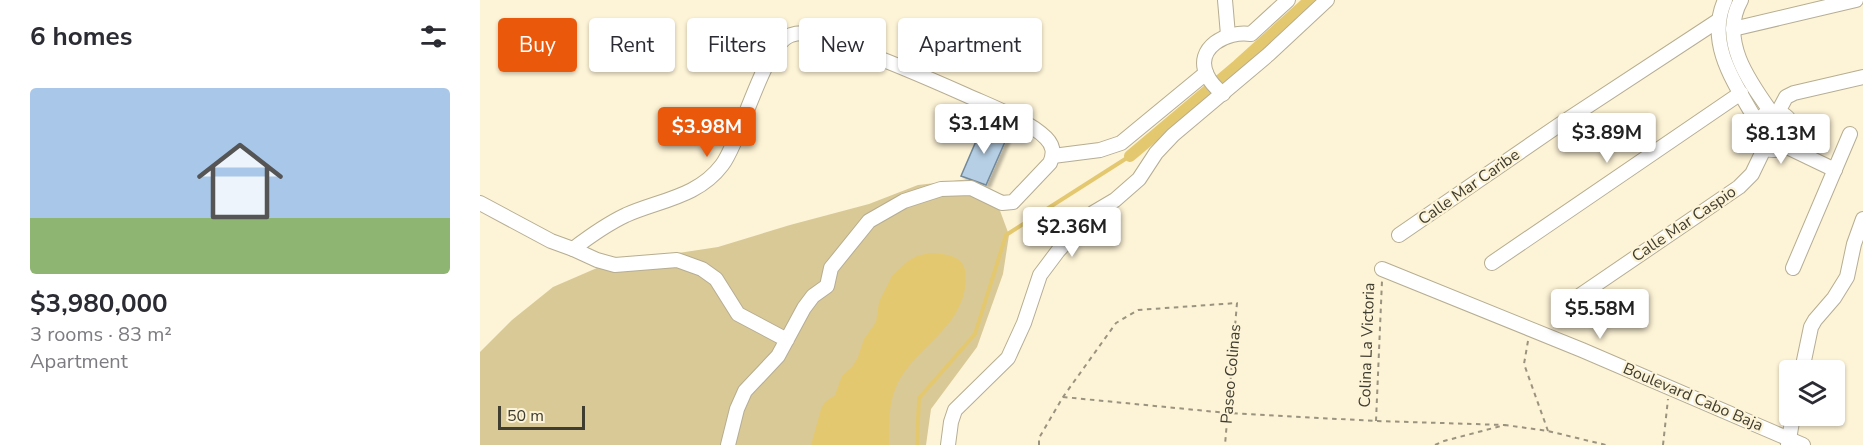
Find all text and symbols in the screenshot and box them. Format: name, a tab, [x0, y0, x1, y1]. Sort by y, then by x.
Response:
chip: Buy	[498, 18, 577, 72]
chip: Rent	[589, 18, 675, 72]
chip: Filters	[687, 18, 787, 72]
chip: New	[799, 18, 886, 72]
chip: Apartment	[898, 18, 1042, 72]
text: 6 homes	[30, 19, 132, 54]
icon: filters	[417, 20, 450, 53]
pin: $3.14M	[935, 104, 1033, 155]
pin: $3.98M	[658, 107, 756, 158]
text: $3.14M	[949, 110, 1019, 137]
text: $3.98M	[672, 113, 742, 140]
pin: $3.89M	[1558, 113, 1656, 164]
pin: $8.13M	[1732, 114, 1830, 165]
text: $3.89M	[1572, 119, 1642, 146]
text: $8.13M	[1746, 120, 1816, 147]
icon: home	[186, 127, 294, 235]
street label: Calle Mar Caribe	[1414, 144, 1524, 230]
street label: Calle Mar Caspio	[1627, 181, 1741, 267]
pin: $2.36M	[1023, 207, 1121, 258]
text: $2.36M	[1037, 213, 1107, 240]
street label: Colina La Victoria	[1354, 282, 1380, 408]
text: $3,980,000	[30, 286, 168, 321]
pin: $5.58M	[1551, 289, 1649, 340]
text: $5.58M	[1565, 295, 1635, 322]
text: 3 rooms · 83 m²	[30, 321, 172, 348]
street label: Paseo Colinas	[1216, 323, 1246, 425]
text: Apartment	[30, 348, 128, 375]
street label: Boulevard Cabo Baja	[1620, 358, 1766, 436]
map controls	[1779, 360, 1845, 426]
button: layers	[1779, 360, 1845, 426]
scale bar	[498, 403, 585, 430]
text: 50 m	[507, 405, 544, 427]

